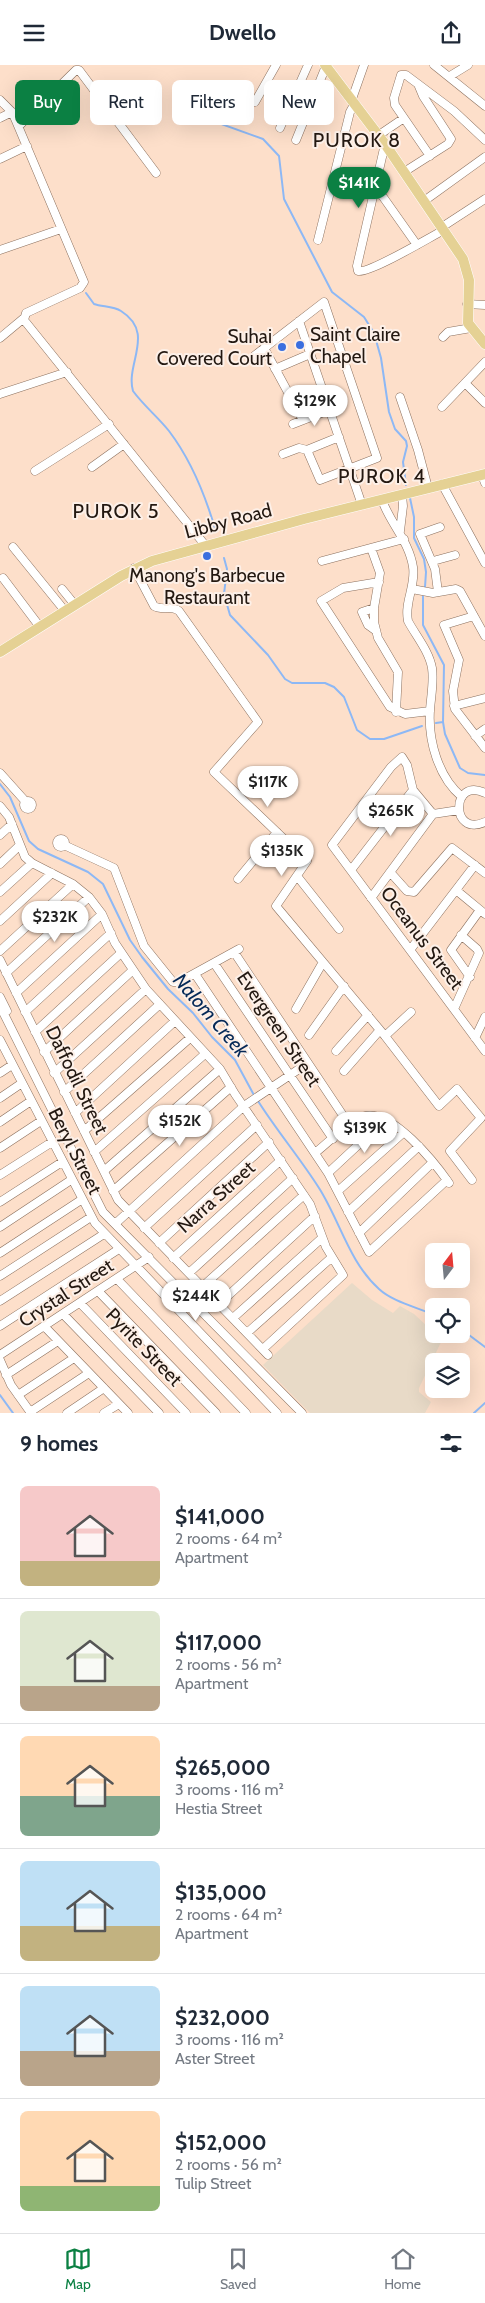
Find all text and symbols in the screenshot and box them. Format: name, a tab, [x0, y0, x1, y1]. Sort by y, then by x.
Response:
icon: menu	[20, 19, 48, 47]
text: Dwello	[209, 19, 276, 46]
icon: share	[437, 19, 465, 47]
chip: Buy	[15, 80, 80, 125]
chip: Rent	[90, 80, 162, 125]
chip: Filters	[172, 80, 254, 125]
chip: New	[264, 80, 334, 125]
district label: PUROK 8	[313, 128, 401, 152]
pin: $141K	[324, 167, 394, 209]
text: $141K	[339, 173, 379, 192]
place label: Saint Claire Chapel	[310, 323, 400, 368]
place label: Suhai Covered Court	[157, 325, 273, 370]
marker: Saint Claire Chapel	[294, 339, 306, 351]
marker: Suhai Covered Court	[276, 341, 288, 353]
pin: $129K	[280, 385, 350, 427]
text: $129K	[294, 391, 336, 410]
district label: PUROK 4	[338, 464, 426, 488]
street label: Libby Road	[182, 498, 274, 544]
district label: PUROK 5	[72, 499, 160, 523]
marker: Manong's Barbecue Restaurant	[201, 550, 213, 562]
place label: Manong's Barbecue Restaurant	[129, 564, 285, 609]
pin: $117K	[233, 765, 303, 808]
text: $117K	[248, 772, 288, 791]
pin: $265K	[356, 795, 426, 837]
text: $265K	[368, 801, 414, 820]
pin: $135K	[247, 835, 317, 877]
text: $135K	[261, 841, 303, 860]
street label: Oceanus Street	[376, 882, 469, 995]
pin: $232K	[20, 901, 90, 943]
text: $232K	[33, 907, 77, 926]
street label: Evergreen Street	[232, 967, 326, 1091]
water label: Nalom Creek	[168, 968, 255, 1063]
street label: Daffodil Street	[41, 1022, 113, 1138]
street label: Beryl Street	[43, 1104, 107, 1199]
pin: $152K	[145, 1105, 215, 1147]
text: $152K	[159, 1111, 201, 1130]
pin: $139K	[330, 1111, 400, 1154]
text: $139K	[344, 1118, 386, 1137]
street label: Narra Street	[172, 1156, 260, 1238]
north arrow	[425, 1243, 470, 1287]
map controls	[425, 1243, 470, 1398]
street label: Crystal Street	[14, 1254, 118, 1332]
pin: $244K	[161, 1279, 231, 1322]
text: $244K	[172, 1286, 220, 1305]
button: locate	[425, 1298, 470, 1343]
street label: Pyrite Street	[101, 1303, 187, 1391]
button: layers	[425, 1353, 470, 1398]
icon: filters	[437, 1429, 465, 1457]
text: 9 homes	[20, 1431, 98, 1456]
text: $141,000	[175, 1504, 265, 1529]
icon: home	[60, 1506, 120, 1566]
text: 2 rooms · 64 m²	[175, 1529, 282, 1548]
text: Apartment	[175, 1548, 248, 1567]
text: $117,000	[175, 1630, 262, 1655]
icon: home	[60, 1631, 120, 1691]
text: 2 rooms · 56 m²	[175, 1655, 282, 1674]
text: Apartment	[175, 1674, 248, 1693]
text: $265,000	[175, 1755, 271, 1780]
icon: home	[60, 1756, 120, 1816]
text: 3 rooms · 116 m²	[175, 1780, 284, 1799]
text: Hestia Street	[175, 1799, 262, 1818]
text: $135,000	[175, 1880, 267, 1905]
icon: home	[60, 1881, 120, 1941]
text: 2 rooms · 64 m²	[175, 1905, 282, 1924]
text: Apartment	[175, 1924, 248, 1943]
text: $232,000	[175, 2005, 270, 2030]
icon: home	[60, 2006, 120, 2066]
text: 3 rooms · 116 m²	[175, 2030, 284, 2049]
text: Aster Street	[175, 2049, 255, 2068]
text: $152,000	[175, 2130, 266, 2155]
icon: home	[60, 2131, 120, 2191]
text: 2 rooms · 56 m²	[175, 2155, 282, 2174]
text: Tulip Street	[175, 2174, 251, 2193]
tab: Map	[64, 2245, 92, 2293]
tab: Saved	[220, 2245, 256, 2293]
tab: Home	[384, 2245, 421, 2293]

